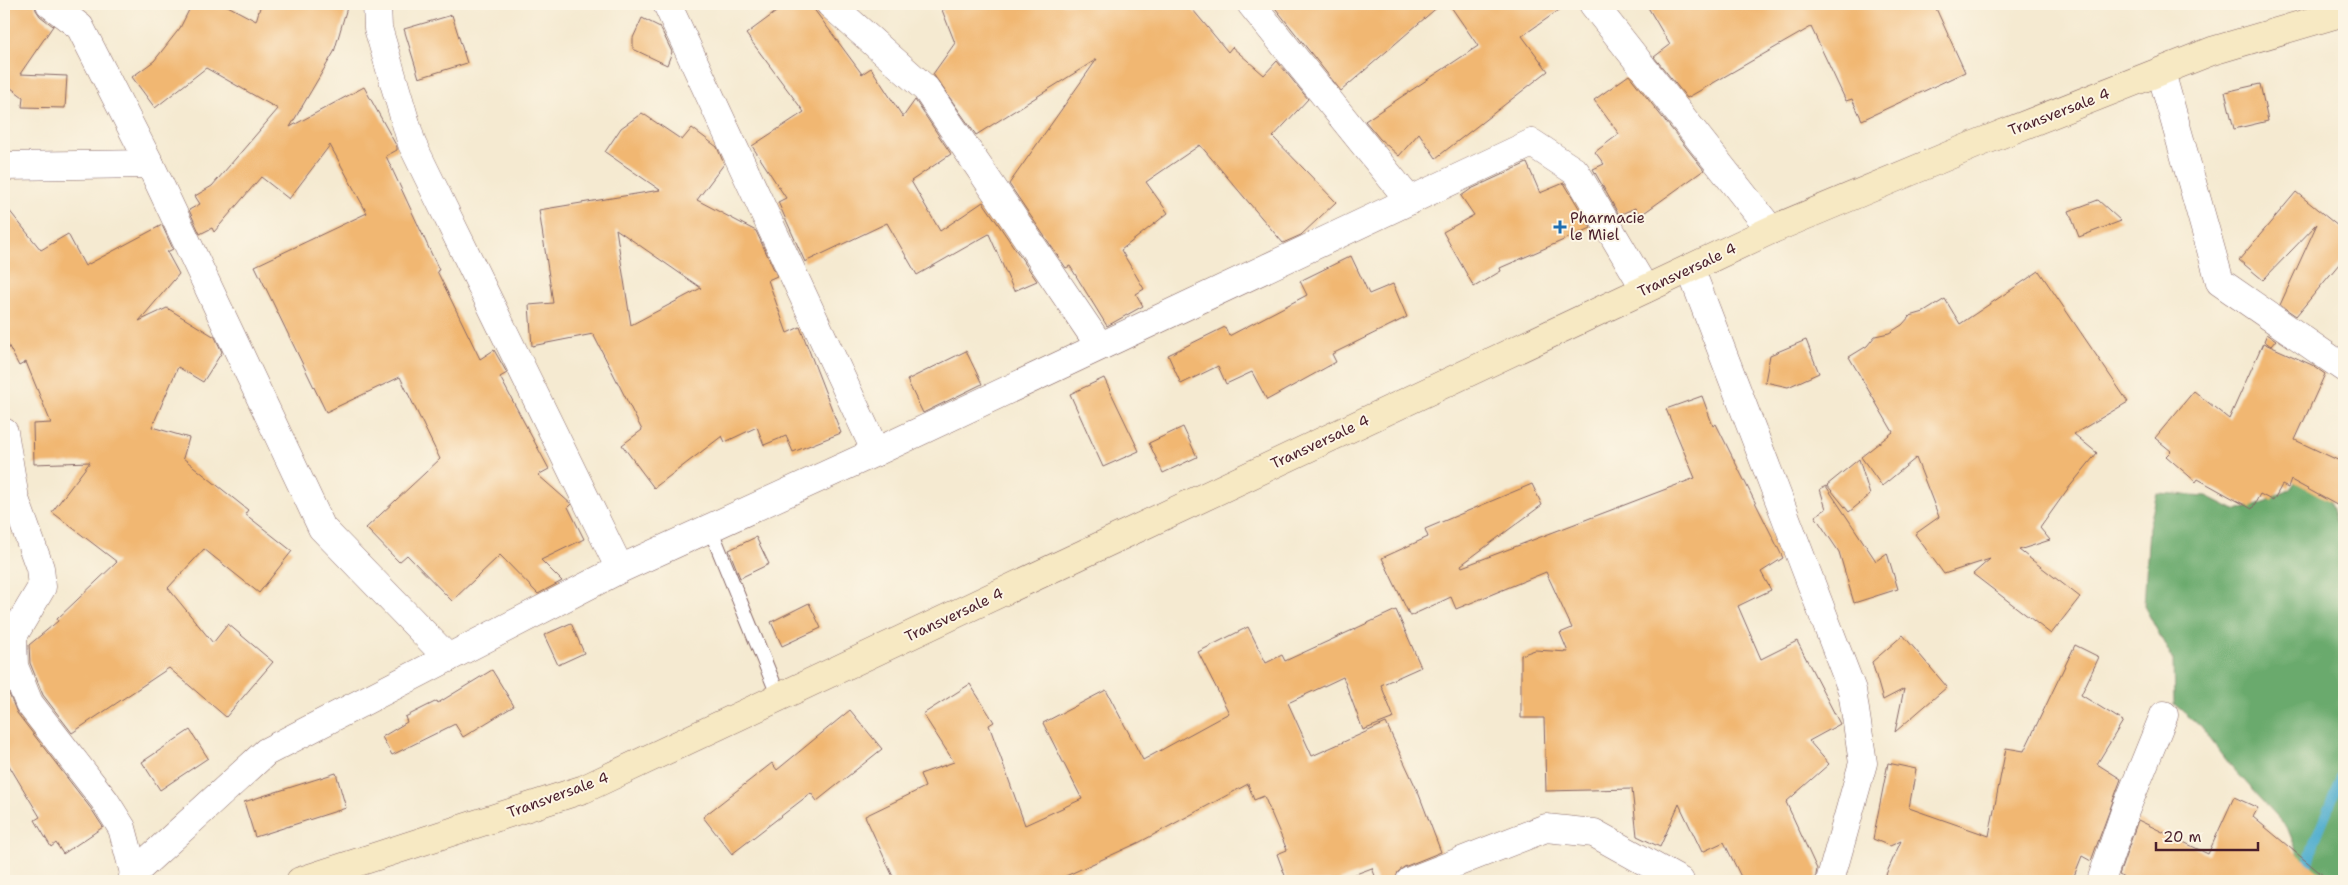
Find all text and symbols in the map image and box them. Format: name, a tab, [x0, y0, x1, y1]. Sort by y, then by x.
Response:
street label: Transversale 4	[2005, 83, 2113, 141]
place label: Pharmacie le Miel	[1570, 208, 1645, 245]
marker: Pharmacie le Miel	[1554, 221, 1566, 233]
street label: Transversale 4	[1634, 238, 1740, 302]
street label: Transversale 4	[1267, 410, 1373, 474]
street label: Transversale 4	[901, 583, 1007, 647]
street label: Transversale 4	[504, 767, 612, 823]
scale bar	[2156, 820, 2258, 852]
text: 20 m	[2163, 827, 2202, 847]

